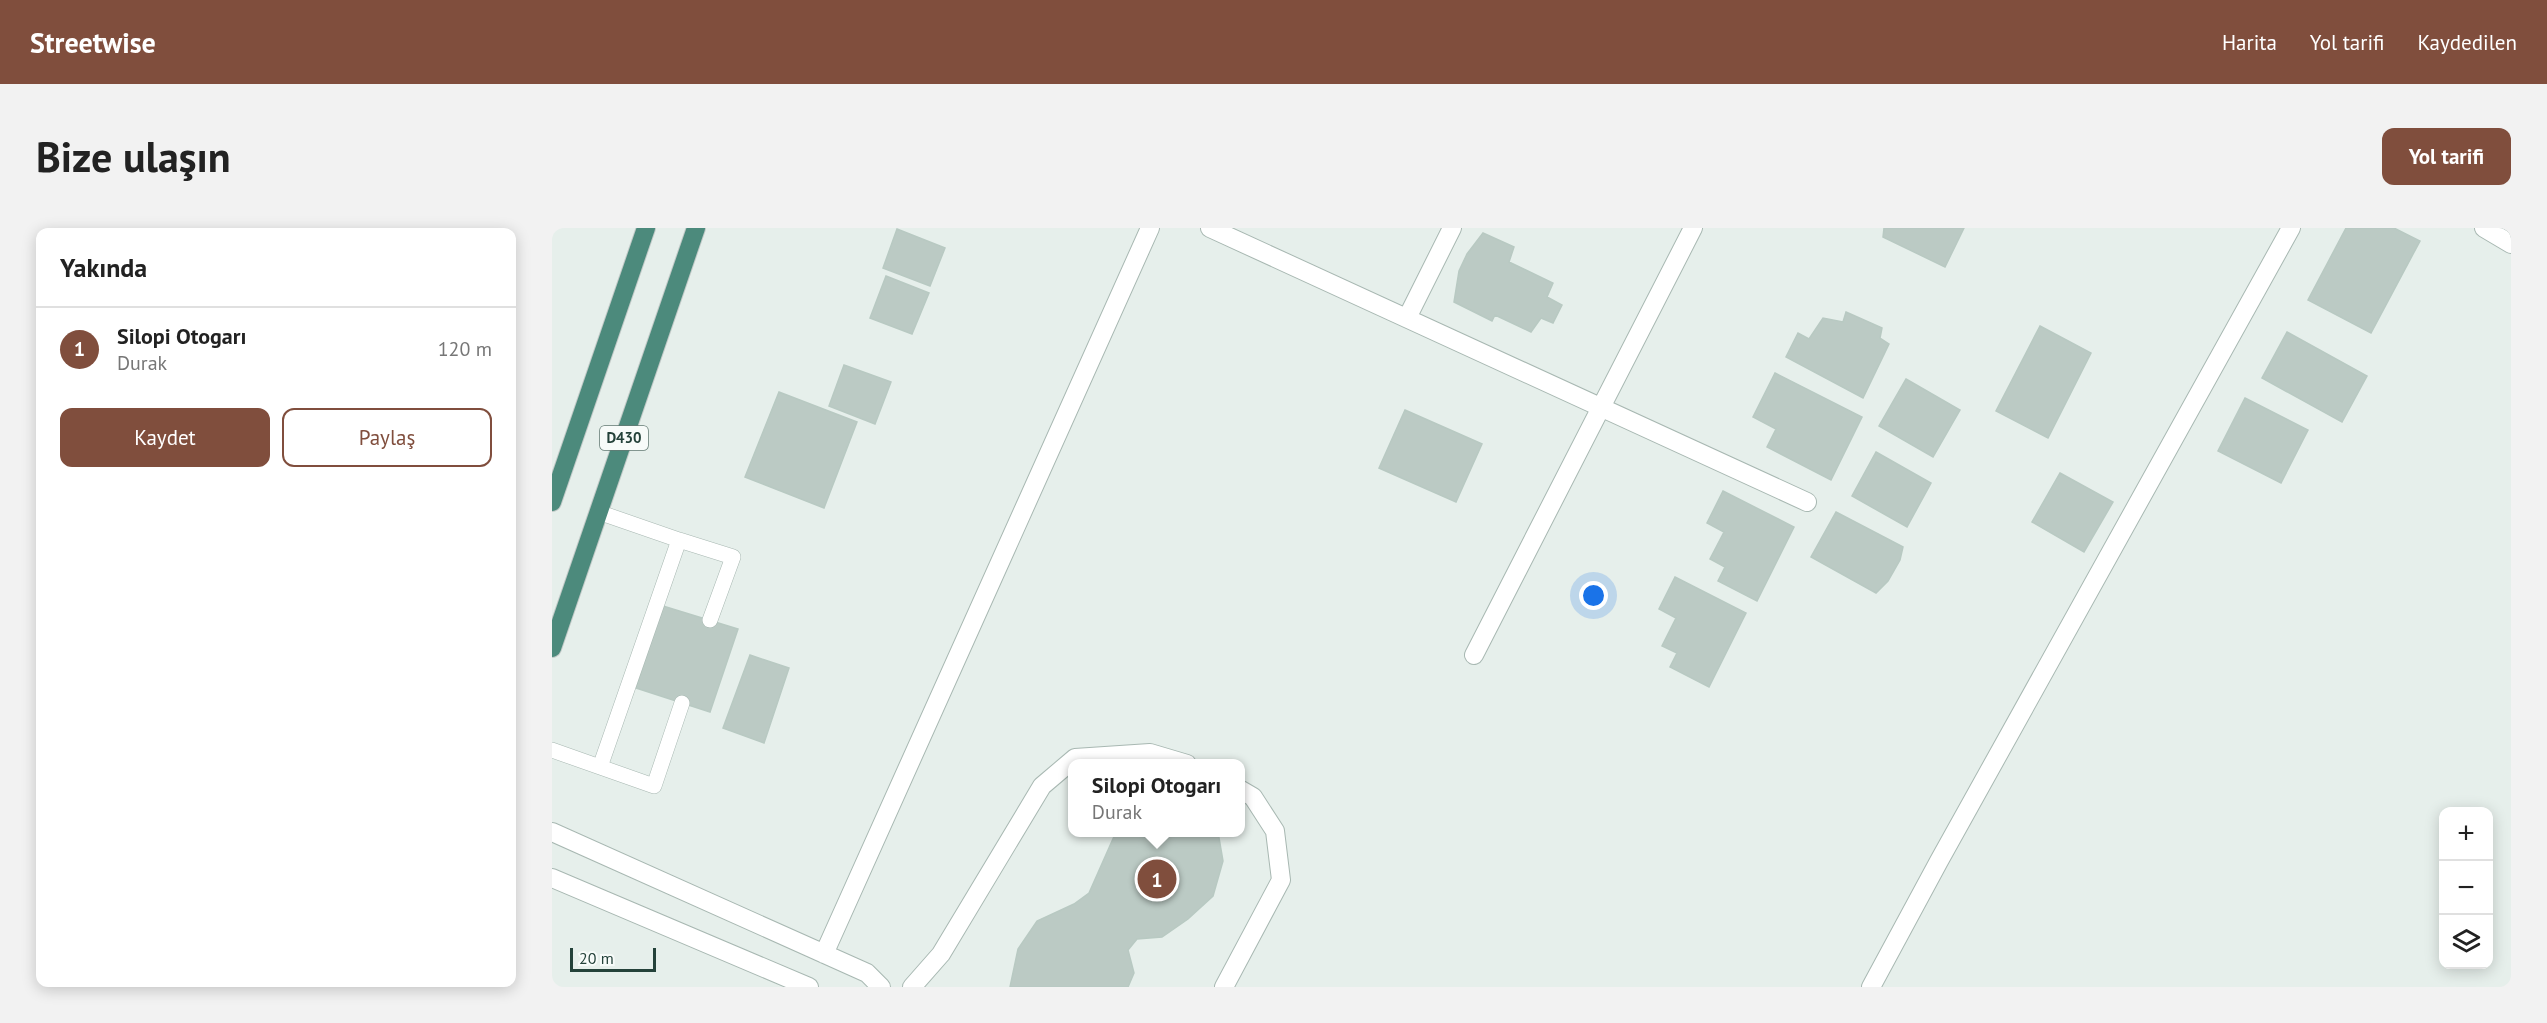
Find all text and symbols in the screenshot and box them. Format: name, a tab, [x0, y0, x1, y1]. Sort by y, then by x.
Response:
text: Streetwise	[30, 24, 156, 61]
text: Harita	[2222, 29, 2277, 56]
text: Yol tarifi	[2310, 29, 2384, 56]
text: Kaydedilen	[2417, 29, 2517, 56]
button: Yol tarifi	[2382, 128, 2511, 185]
text: Bize ulaşın	[36, 129, 231, 184]
text: Yakında	[60, 251, 147, 284]
text: Silopi Otogarı	[117, 322, 246, 350]
text: 1	[74, 336, 85, 362]
text: 120 m	[438, 336, 492, 362]
text: Durak	[117, 350, 167, 376]
button: Kaydet	[60, 408, 270, 467]
button: Paylaş	[282, 408, 492, 467]
road number: D430	[600, 426, 648, 450]
your location	[1579, 581, 1608, 610]
popup	[1068, 759, 1245, 837]
text: Silopi Otogarı	[1092, 771, 1221, 799]
text: Durak	[1092, 799, 1142, 825]
map controls	[2439, 807, 2493, 969]
button: +	[2439, 807, 2493, 861]
pin: 1	[1138, 856, 1176, 902]
button: −	[2439, 861, 2493, 915]
button: layers	[2439, 915, 2493, 969]
scale bar	[570, 945, 656, 972]
text: 20 m	[579, 948, 614, 968]

